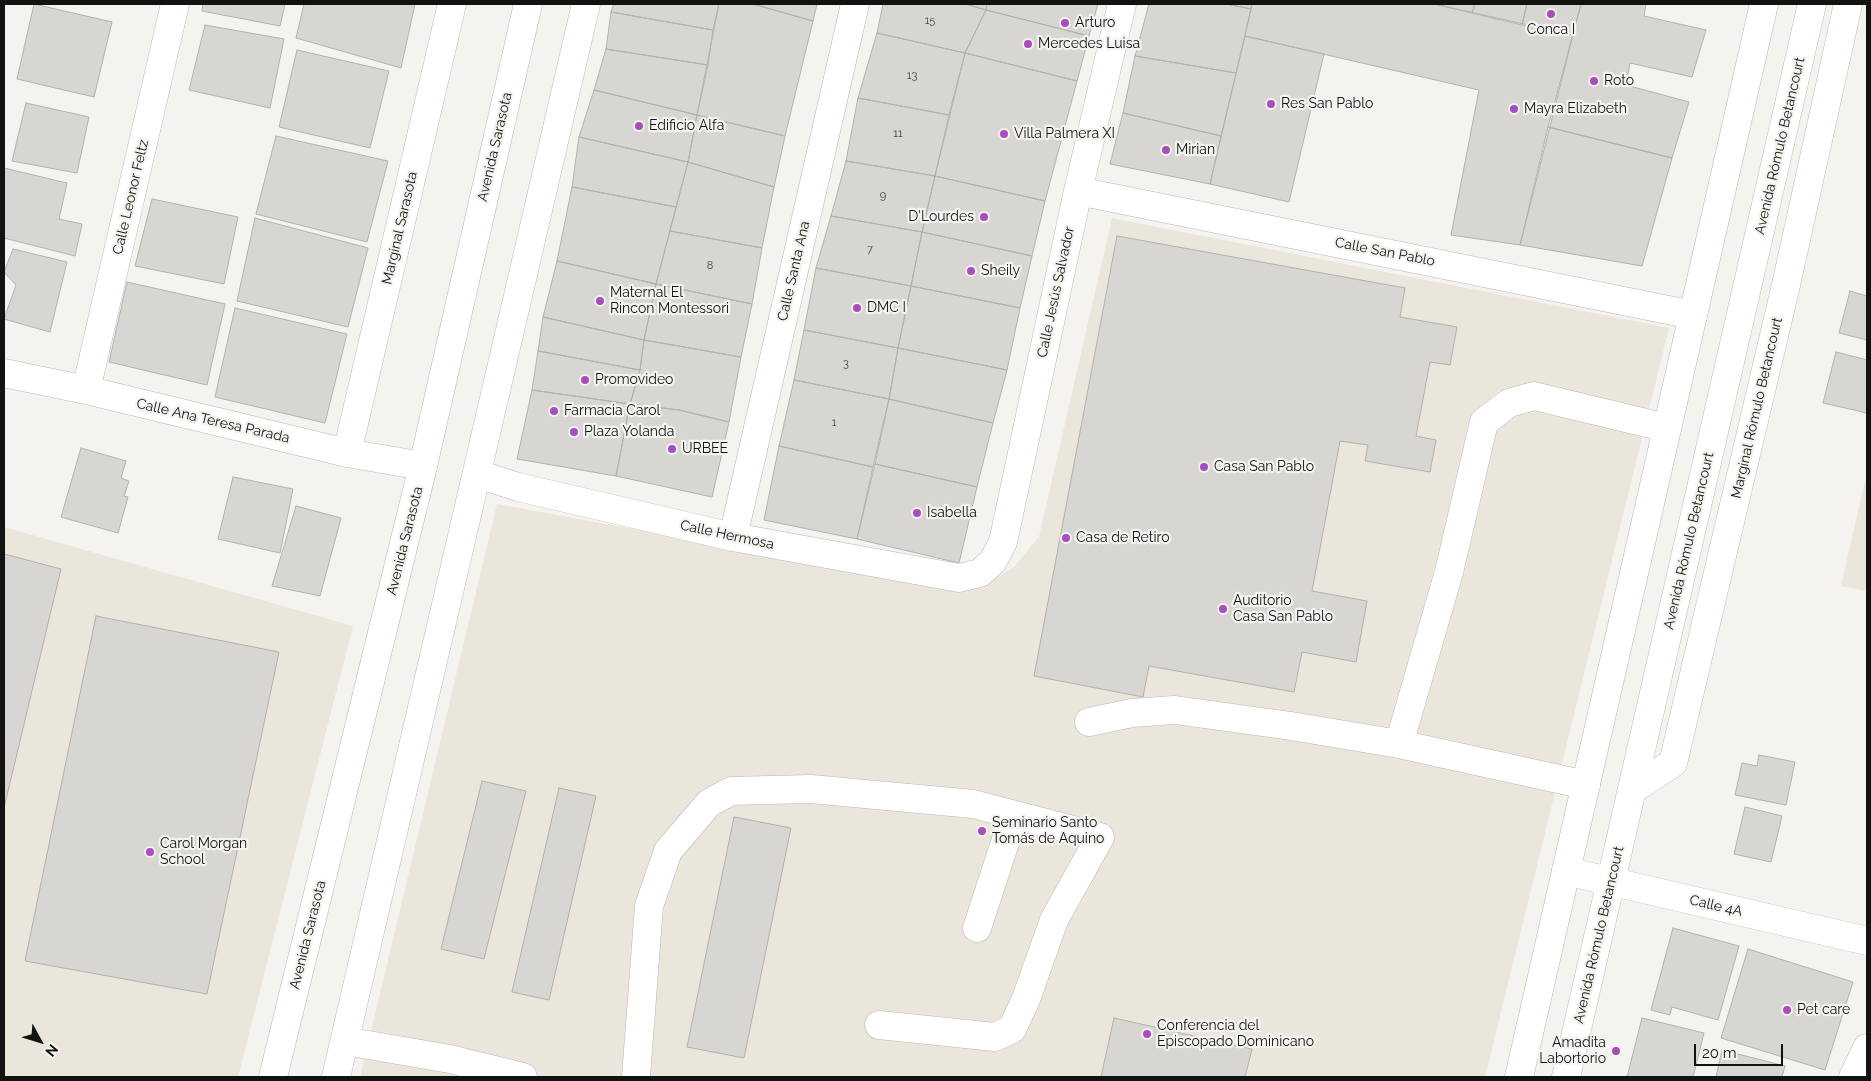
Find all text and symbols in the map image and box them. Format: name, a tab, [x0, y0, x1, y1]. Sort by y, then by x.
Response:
marker: Conca I	[1545, 8, 1557, 20]
house number: 15	[925, 14, 935, 28]
place label: Arturo	[1075, 15, 1115, 31]
marker: Arturo	[1059, 17, 1071, 29]
place label: Conca I	[1527, 22, 1575, 38]
place label: Mercedes Luisa	[1038, 36, 1140, 52]
marker: Mercedes Luisa	[1022, 38, 1034, 50]
street label: Avenida Rómulo Betancourt	[1751, 56, 1809, 236]
house number: 13	[907, 69, 917, 83]
place label: Roto	[1604, 73, 1634, 89]
marker: Roto	[1588, 75, 1600, 87]
street label: Avenida Sarasota	[474, 91, 516, 203]
place label: Res San Pablo	[1281, 96, 1373, 112]
marker: Res San Pablo	[1265, 98, 1277, 110]
place label: Mayra Elizabeth	[1524, 101, 1627, 117]
marker: Mayra Elizabeth	[1508, 103, 1520, 115]
place label: Edificio Alfa	[649, 118, 724, 134]
marker: Edificio Alfa	[633, 120, 645, 132]
place label: Villa Palmera XI	[1014, 126, 1115, 142]
house number: 11	[893, 127, 903, 141]
marker: Villa Palmera XI	[998, 128, 1010, 140]
street label: Calle Leonor Feltz	[110, 138, 152, 256]
place label: Mirian	[1176, 142, 1215, 158]
marker: Mirian	[1160, 144, 1172, 156]
street label: Marginal Sarasota	[379, 170, 421, 286]
house number: 9	[880, 189, 886, 203]
place label: D'Lourdes	[908, 209, 974, 225]
marker: D'Lourdes	[978, 211, 990, 223]
street label: Calle Santa Ana	[774, 219, 814, 323]
street label: Calle Jesús Salvador	[1034, 225, 1078, 359]
street label: Calle San Pablo	[1334, 234, 1436, 270]
house number: 7	[867, 243, 873, 257]
house number: 8	[707, 259, 713, 273]
place label: Sheily	[981, 263, 1020, 279]
marker: Sheily	[965, 265, 977, 277]
place label: Maternal El Rincon Montessori	[610, 285, 729, 318]
marker: Maternal El Rincon Montessori	[594, 295, 606, 307]
place label: DMC I	[867, 300, 906, 316]
marker: DMC I	[851, 302, 863, 314]
street label: Marginal Rómulo Betancourt	[1728, 316, 1786, 500]
house number: 3	[843, 357, 849, 371]
place label: Promovideo	[595, 372, 673, 388]
marker: Promovideo	[579, 374, 591, 386]
street label: Calle Ana Teresa Parada	[135, 395, 291, 447]
place label: Farmacia Carol	[564, 403, 660, 419]
marker: Farmacia Carol	[548, 405, 560, 417]
house number: 1	[832, 416, 836, 430]
place label: Plaza Yolanda	[584, 424, 674, 440]
marker: Plaza Yolanda	[568, 426, 580, 438]
place label: URBEE	[682, 441, 728, 457]
marker: URBEE	[666, 443, 678, 455]
street label: Avenida Rómulo Betancourt	[1660, 451, 1718, 631]
place label: Casa San Pablo	[1214, 459, 1314, 475]
marker: Casa San Pablo	[1198, 461, 1210, 473]
street label: Avenida Sarasota	[383, 485, 427, 597]
place label: Isabella	[927, 505, 977, 521]
marker: Isabella	[911, 507, 923, 519]
street label: Calle Hermosa	[679, 517, 775, 553]
place label: Casa de Retiro	[1076, 530, 1170, 546]
marker: Casa de Retiro	[1060, 532, 1072, 544]
place label: Auditorio Casa San Pablo	[1233, 593, 1333, 626]
marker: Auditorio Casa San Pablo	[1217, 603, 1229, 615]
place label: Seminario Santo Tomás de Aquino	[992, 815, 1104, 848]
marker: Seminario Santo Tomás de Aquino	[976, 825, 988, 837]
place label: Carol Morgan School	[160, 836, 247, 869]
street label: Avenida Rómulo Betancourt	[1570, 845, 1628, 1025]
marker: Carol Morgan School	[144, 846, 156, 858]
street label: Avenida Sarasota	[286, 879, 330, 991]
street label: Calle 4A	[1688, 892, 1744, 920]
place label: Pet care	[1797, 1002, 1850, 1018]
marker: Pet care	[1781, 1004, 1793, 1016]
north arrow	[15, 1016, 65, 1066]
place label: Conferencia del Episcopado Dominicano	[1157, 1018, 1314, 1050]
marker: Conferencia del Episcopado Dominicano	[1141, 1028, 1153, 1040]
scale bar	[1696, 1034, 1785, 1066]
place label: Amadita Labortorio	[1539, 1035, 1606, 1068]
text: N	[42, 1041, 61, 1060]
text: 20 m	[1702, 1044, 1737, 1062]
marker: Amadita Labortorio	[1610, 1045, 1622, 1057]

